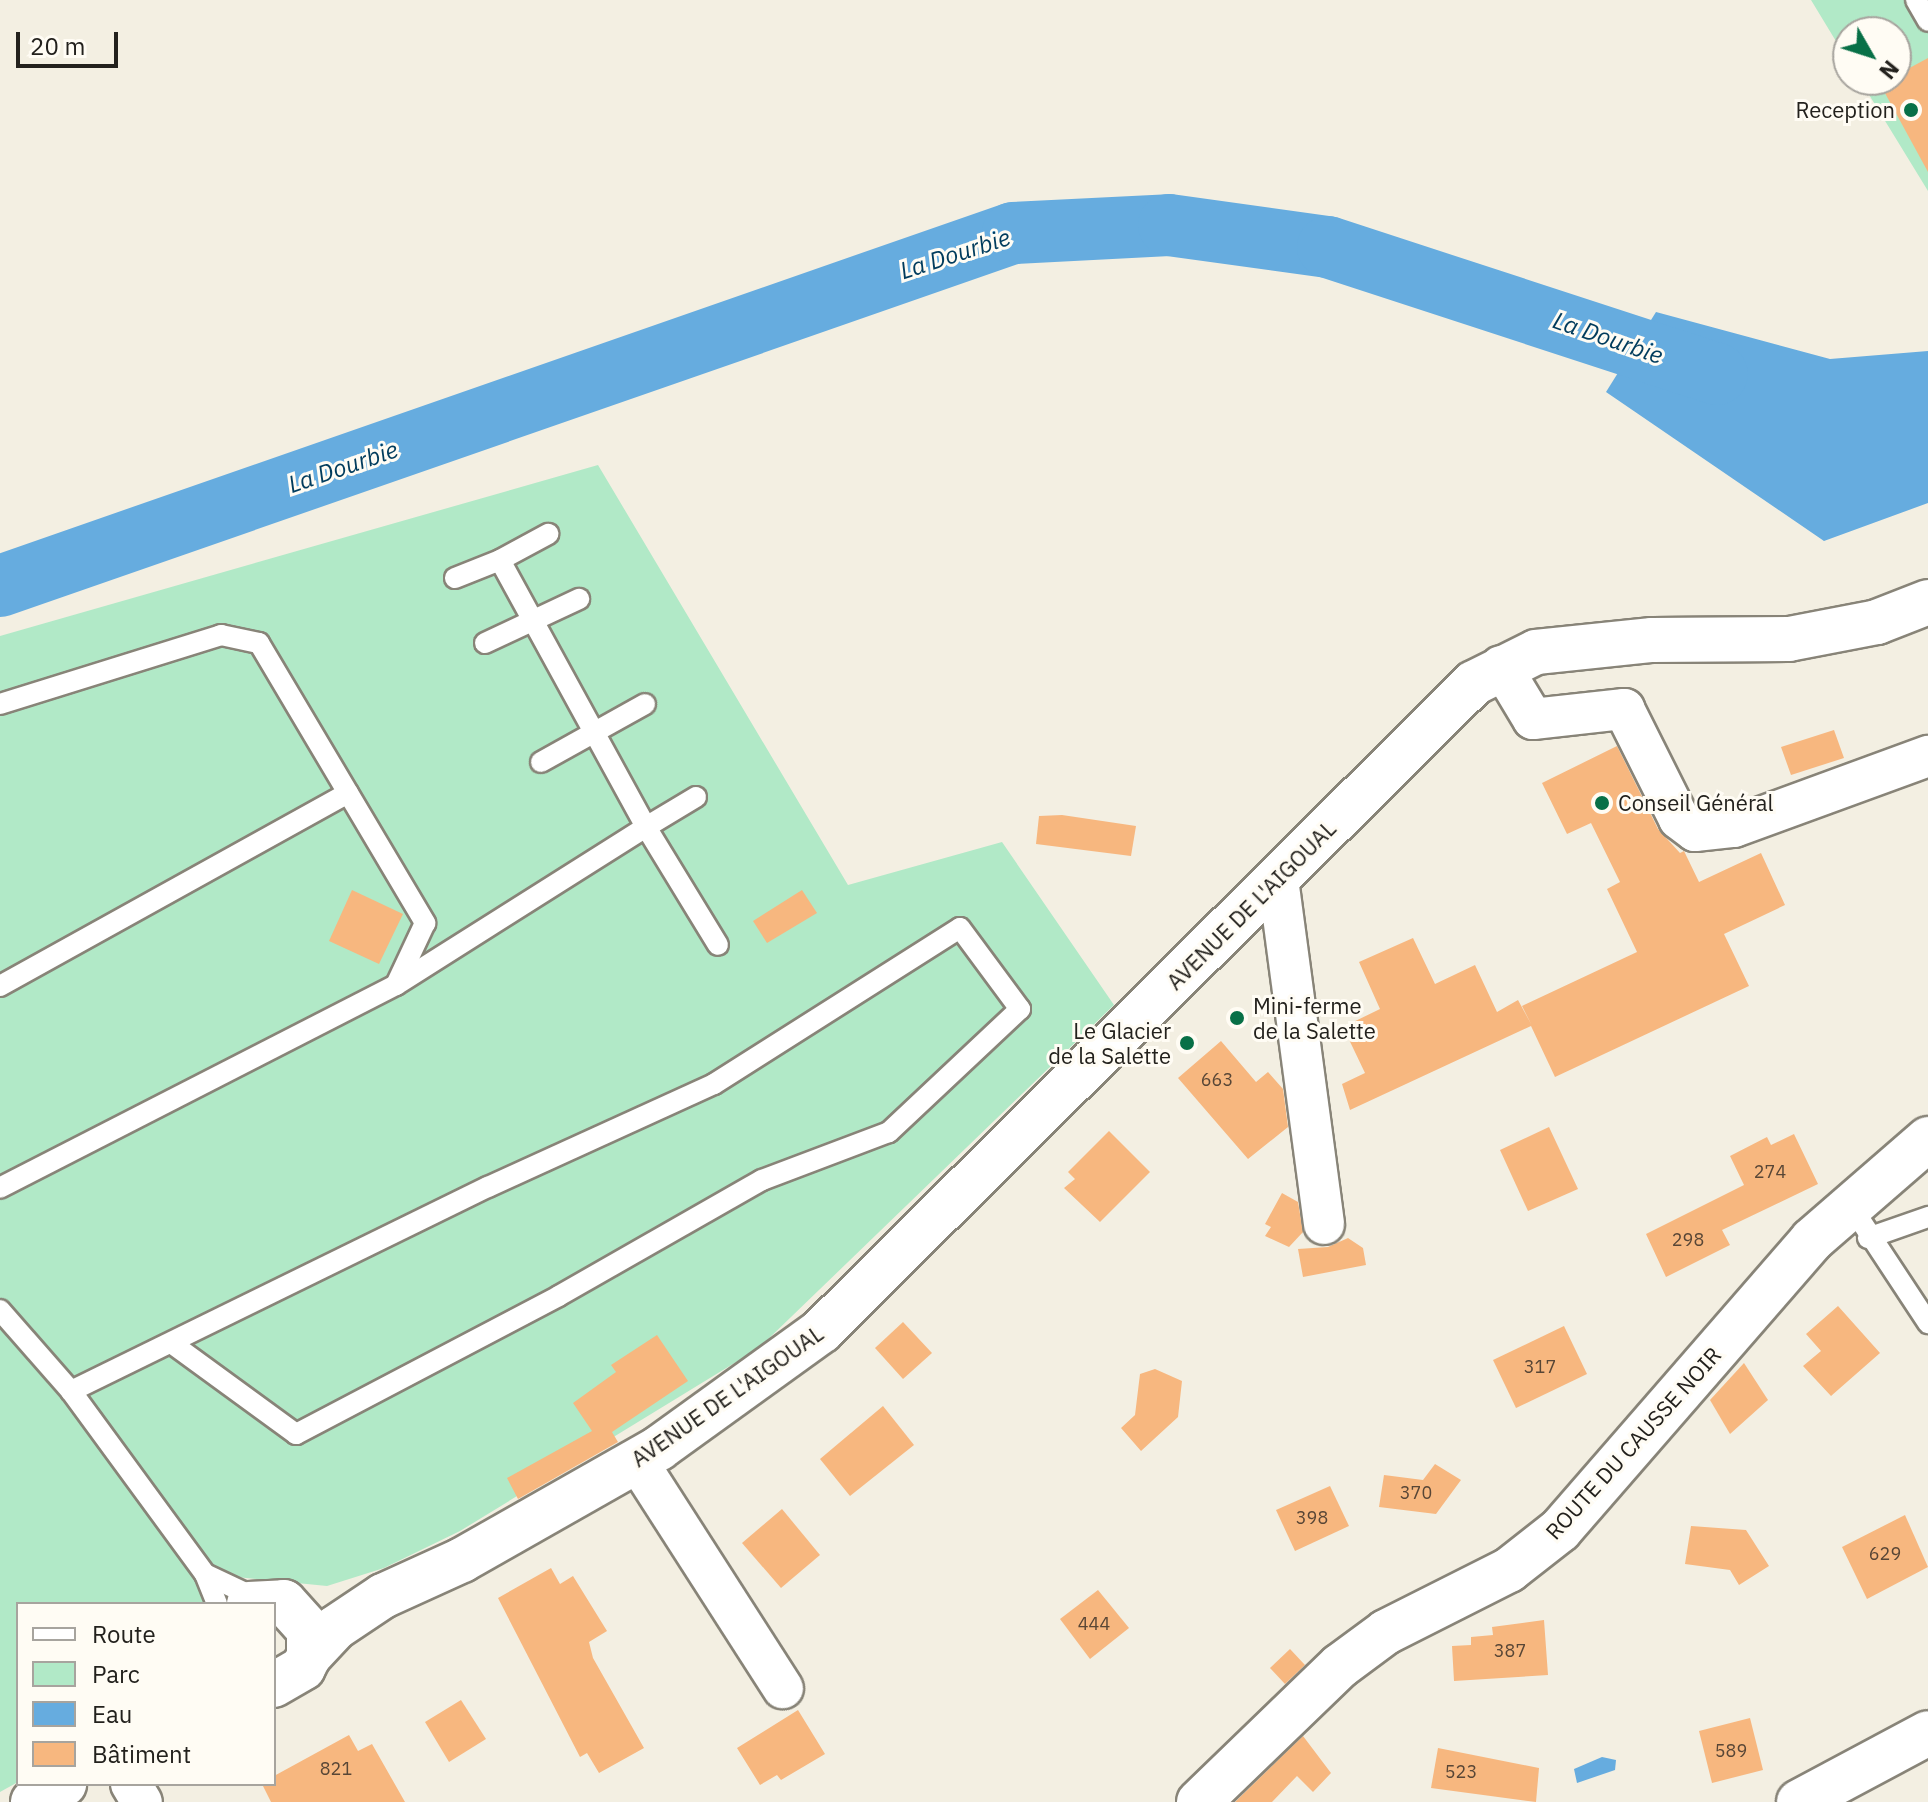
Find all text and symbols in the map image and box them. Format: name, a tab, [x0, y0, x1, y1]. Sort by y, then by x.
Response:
scale bar	[20, 16, 122, 66]
north arrow	[1832, 16, 1912, 96]
text: 20 m	[30, 30, 85, 62]
text: N	[1873, 55, 1906, 85]
place label: Reception	[1795, 97, 1895, 123]
marker: Reception	[1902, 101, 1920, 119]
water label: La Dourbie	[896, 223, 1014, 285]
water label: La Dourbie	[1549, 306, 1667, 370]
water label: La Dourbie	[284, 435, 402, 499]
place label: Conseil Général	[1618, 790, 1774, 816]
marker: Conseil Général	[1593, 794, 1611, 812]
street label: AVENUE DE L'AIGOUAL	[1161, 815, 1341, 995]
place label: Mini-ferme de la Salette	[1253, 992, 1376, 1044]
marker: Mini-ferme de la Salette	[1228, 1009, 1246, 1027]
place label: Le Glacier de la Salette	[1048, 1017, 1171, 1068]
marker: Le Glacier de la Salette	[1178, 1034, 1196, 1052]
house number: 663	[1201, 1069, 1233, 1091]
house number: 274	[1754, 1161, 1786, 1183]
house number: 298	[1672, 1229, 1704, 1251]
street label: AVENUE DE L'AIGOUAL	[626, 1320, 828, 1472]
street label: ROUTE DU CAUSSE NOIR	[1540, 1341, 1726, 1545]
house number: 317	[1524, 1356, 1556, 1378]
house number: 370	[1400, 1482, 1432, 1504]
house number: 398	[1296, 1507, 1328, 1529]
house number: 629	[1869, 1543, 1901, 1565]
legend	[16, 1602, 276, 1786]
house number: 444	[1078, 1613, 1110, 1635]
text: Route	[92, 1618, 156, 1650]
house number: 387	[1494, 1640, 1526, 1662]
text: Parc	[92, 1658, 140, 1690]
text: Eau	[92, 1698, 132, 1730]
text: Bâtiment	[92, 1738, 191, 1770]
house number: 589	[1715, 1740, 1747, 1762]
house number: 821	[320, 1758, 352, 1780]
house number: 523	[1445, 1761, 1477, 1783]

